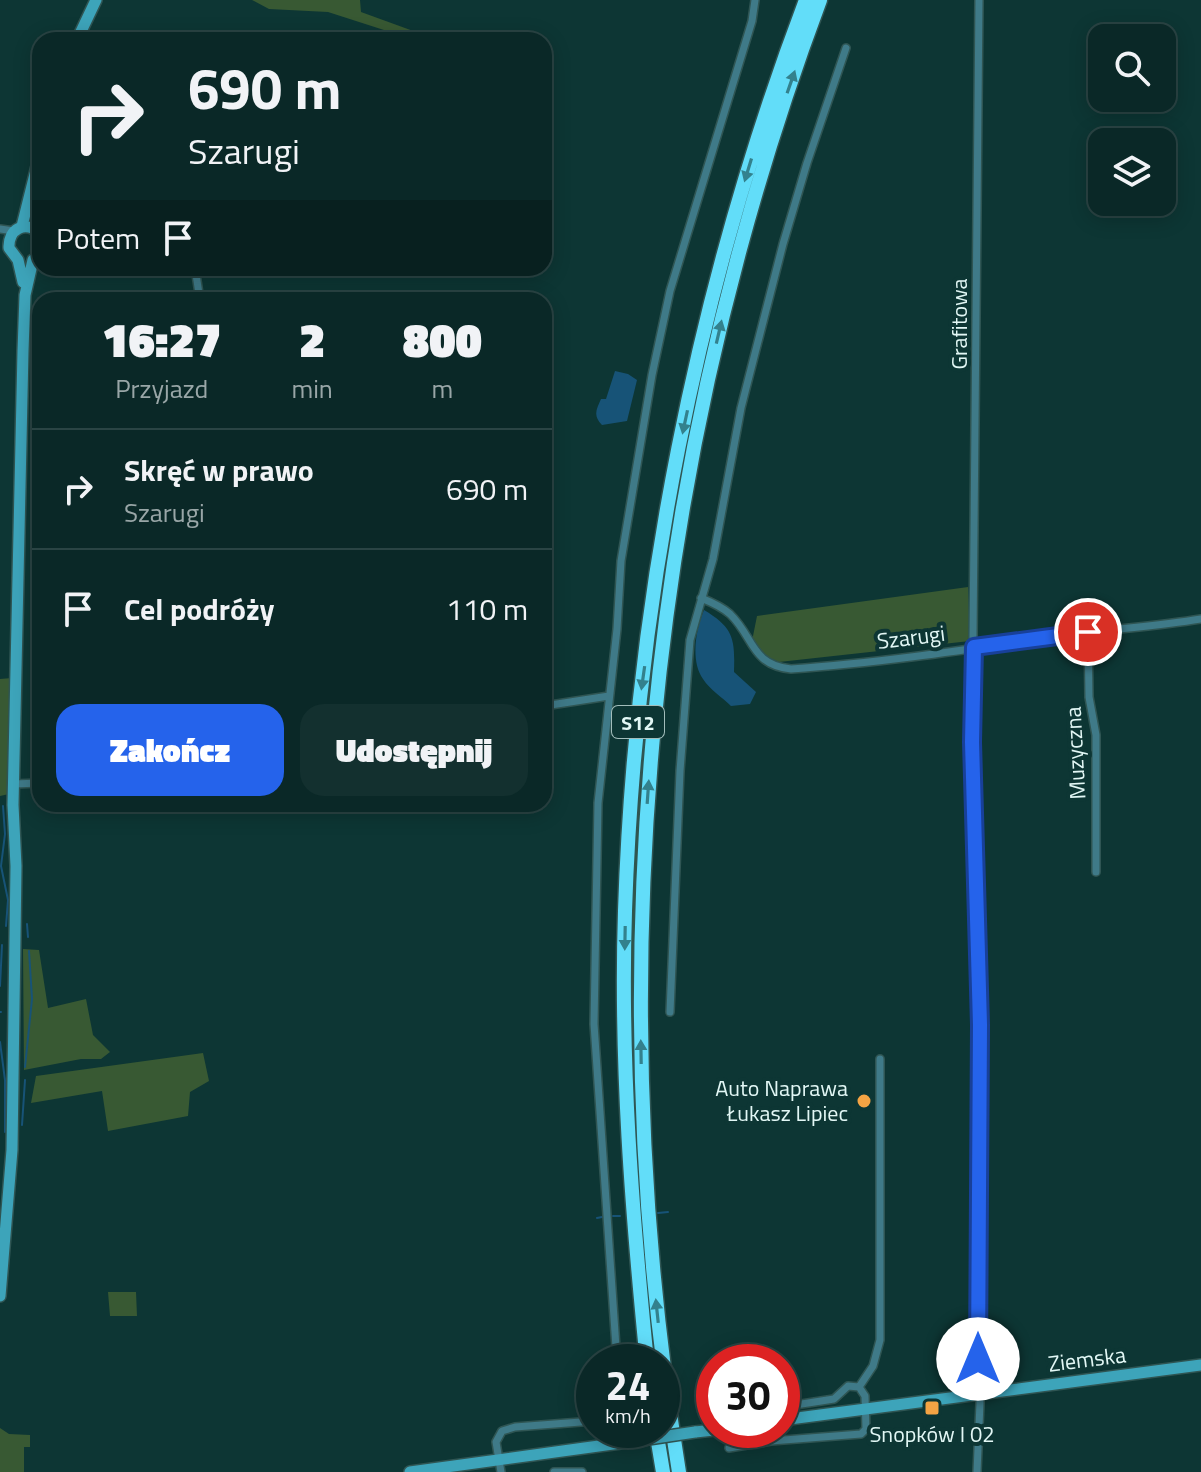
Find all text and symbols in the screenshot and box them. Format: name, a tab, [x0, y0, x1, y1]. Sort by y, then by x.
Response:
map controls	[1088, 24, 1176, 216]
button: search	[1088, 24, 1176, 112]
text: 690 m	[188, 46, 341, 131]
icon: right	[56, 64, 160, 168]
one-way arrow	[785, 70, 797, 94]
text: Szarugi	[188, 123, 300, 178]
button: layers	[1088, 128, 1176, 216]
one-way arrow	[742, 158, 754, 182]
text: Potem	[56, 215, 140, 261]
icon: arrive	[156, 216, 200, 260]
street label: Grafitowa	[942, 278, 976, 370]
text: 16:27	[102, 303, 221, 376]
text: 2	[299, 303, 325, 376]
text: 800	[403, 303, 482, 376]
one-way arrow	[713, 320, 726, 345]
text: Przyjazd	[115, 369, 208, 408]
text: min	[291, 369, 333, 408]
text: m	[432, 369, 453, 408]
one-way arrow	[678, 410, 691, 435]
text: Skręć w prawo	[124, 447, 314, 493]
text: 690 m	[446, 466, 528, 512]
icon: right	[56, 467, 100, 511]
text: Szarugi	[124, 493, 205, 532]
text: Cel podróży	[124, 586, 275, 632]
text: 110 m	[446, 586, 528, 632]
icon: arrive	[56, 587, 100, 631]
pin	[1054, 598, 1122, 666]
icon: arrive	[1066, 610, 1110, 654]
street label: Szarugi	[875, 616, 947, 658]
one-way arrow	[636, 666, 649, 691]
button: Zakończ	[56, 704, 284, 796]
button: Udostępnij	[300, 704, 528, 796]
road number: S12	[612, 706, 664, 738]
street label: Muzyczna	[1056, 706, 1094, 800]
one-way arrow	[642, 779, 655, 804]
one-way arrow	[618, 926, 631, 951]
one-way arrow	[635, 1039, 647, 1064]
place label: Auto Naprawa Łukasz Lipiec	[715, 1071, 848, 1130]
marker: Auto Naprawa Łukasz Lipiec	[855, 1092, 873, 1110]
one-way arrow	[651, 1299, 664, 1324]
position arrow	[936, 1317, 1020, 1401]
street label: Ziemska	[1046, 1337, 1128, 1381]
speed limit sign: 30	[696, 1344, 800, 1448]
text: 24	[606, 1355, 650, 1416]
marker: Snopków I 02	[923, 1399, 941, 1417]
text: km/h	[605, 1400, 651, 1431]
place label: Snopków I 02	[869, 1417, 995, 1451]

